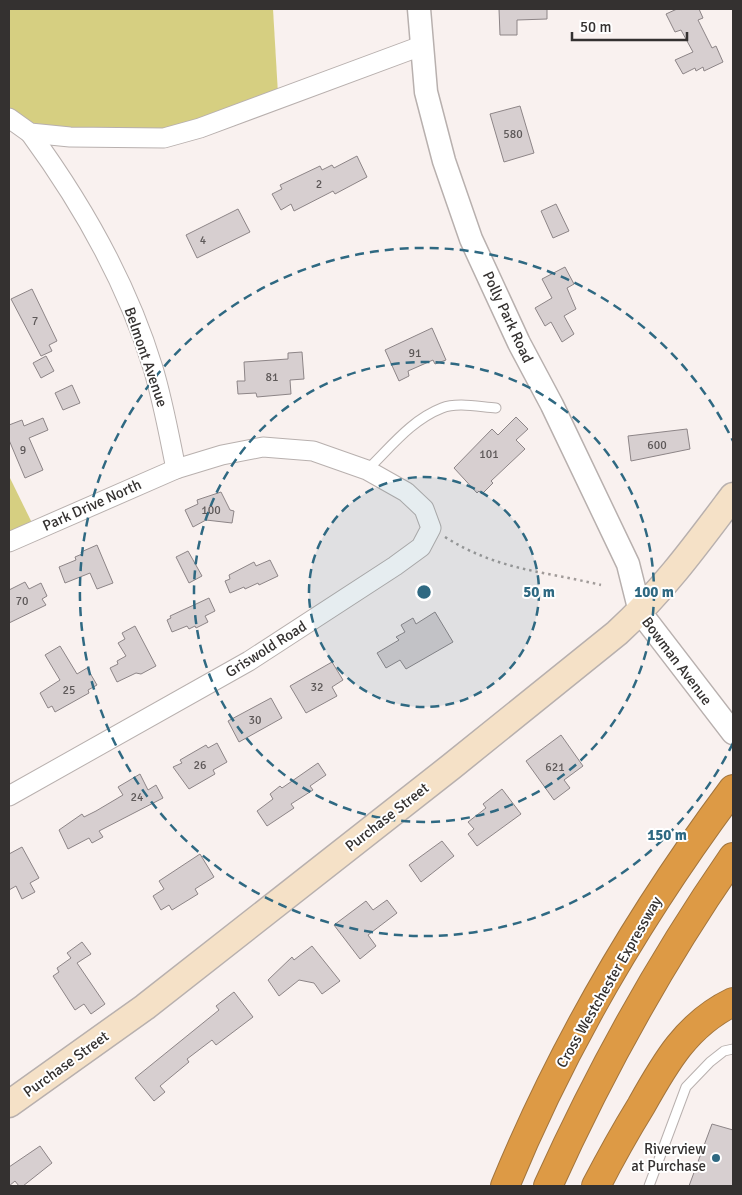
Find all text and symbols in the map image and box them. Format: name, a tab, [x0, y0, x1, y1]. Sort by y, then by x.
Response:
scale bar	[572, 10, 687, 42]
text: 50 m	[580, 18, 611, 36]
house number: 580	[503, 127, 523, 142]
house number: 2	[316, 177, 322, 192]
house number: 4	[200, 233, 207, 248]
street label: Polly Park Road	[479, 268, 537, 366]
street label: Belmont Avenue	[120, 305, 172, 409]
house number: 7	[32, 314, 38, 329]
house number: 91	[409, 346, 421, 361]
house number: 81	[266, 370, 278, 385]
house number: 600	[647, 438, 667, 453]
house number: 9	[20, 443, 26, 458]
house number: 101	[479, 447, 499, 462]
street label: Park Drive North	[40, 475, 144, 535]
house number: 100	[201, 503, 221, 518]
centre of rings	[415, 583, 433, 601]
text: 50 m	[523, 583, 555, 601]
text: 100 m	[634, 583, 674, 601]
house number: 70	[16, 594, 28, 609]
street label: Bowman Avenue	[638, 613, 716, 709]
street label: Griswold Road	[222, 617, 310, 681]
house number: 32	[311, 680, 323, 695]
house number: 25	[63, 683, 75, 698]
house number: 30	[249, 713, 261, 728]
house number: 26	[194, 758, 206, 773]
house number: 621	[545, 760, 565, 775]
street label: Purchase Street	[342, 779, 432, 855]
house number: 24	[131, 790, 144, 805]
text: 150 m	[647, 826, 687, 844]
street label: Cross Westchester Expressway	[552, 893, 666, 1071]
street label: Purchase Street	[20, 1027, 112, 1101]
place label: Riverview at Purchase	[631, 1140, 706, 1175]
marker: Riverview at Purchase	[710, 1152, 722, 1164]

